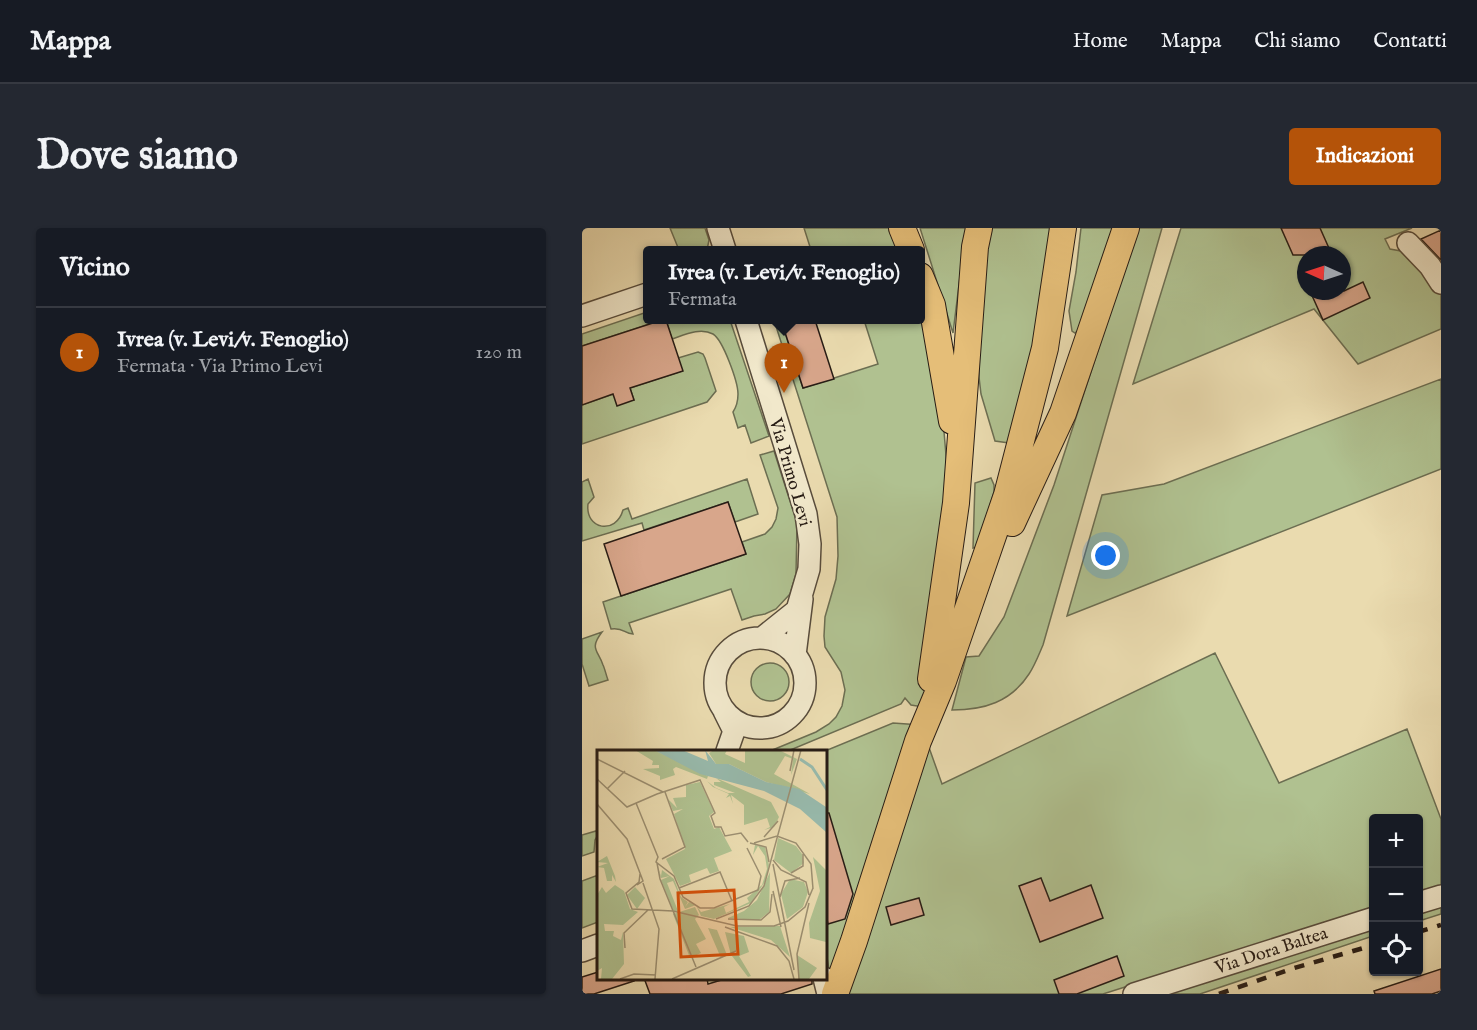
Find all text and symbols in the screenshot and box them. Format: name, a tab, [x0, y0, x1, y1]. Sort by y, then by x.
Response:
text: Mappa	[30, 24, 111, 59]
text: Home	[1073, 28, 1128, 55]
text: Mappa	[1161, 28, 1221, 55]
text: Chi siamo	[1254, 28, 1340, 55]
text: Contatti	[1373, 28, 1447, 55]
button: Indicazioni	[1289, 128, 1441, 185]
text: Dove siamo	[36, 130, 238, 183]
popup	[643, 246, 925, 324]
north arrow	[1297, 246, 1351, 300]
text: Vicino	[60, 251, 130, 284]
text: Ivrea (v. Levi/v. Fenoglio)	[668, 259, 900, 287]
text: Fermata	[668, 287, 737, 312]
text: Ivrea (v. Levi/v. Fenoglio)	[117, 326, 349, 354]
text: 1	[76, 340, 83, 365]
text: 120 m	[476, 340, 522, 365]
pin: 1	[764, 344, 804, 393]
text: Fermata · Via Primo Levi	[117, 354, 323, 379]
street label: Via Primo Levi	[763, 415, 816, 529]
your location	[1091, 541, 1120, 570]
inset map	[597, 750, 826, 979]
map controls	[1369, 814, 1423, 976]
button: +	[1369, 814, 1423, 868]
button: −	[1369, 868, 1423, 922]
street label: Via Dora Baltea	[1211, 922, 1331, 981]
button: locate	[1369, 922, 1423, 976]

